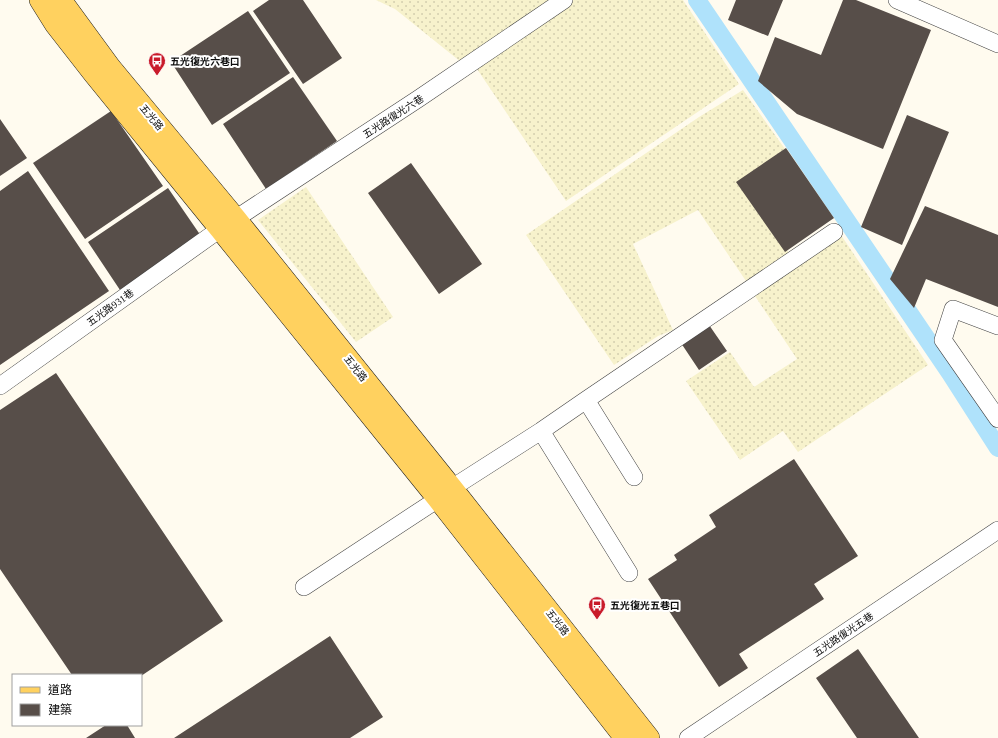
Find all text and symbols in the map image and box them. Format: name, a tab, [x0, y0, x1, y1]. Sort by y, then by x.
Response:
bus stop icon: 五光復光六巷口	[147, 51, 167, 76]
place label: 五光復光六巷口	[170, 56, 240, 67]
street label: 五光路復光六巷	[361, 93, 426, 140]
street label: 五光路	[138, 102, 165, 132]
street label: 五光路931巷	[85, 287, 136, 328]
street label: 五光路	[342, 353, 369, 383]
bus stop icon: 五光復光五巷口	[587, 595, 607, 620]
place label: 五光復光五巷口	[610, 600, 680, 611]
street label: 五光路	[544, 607, 571, 638]
street label: 五光路復光五巷	[811, 610, 875, 659]
legend	[12, 674, 142, 726]
text: 道路	[48, 683, 72, 697]
text: 建築	[48, 703, 72, 717]

